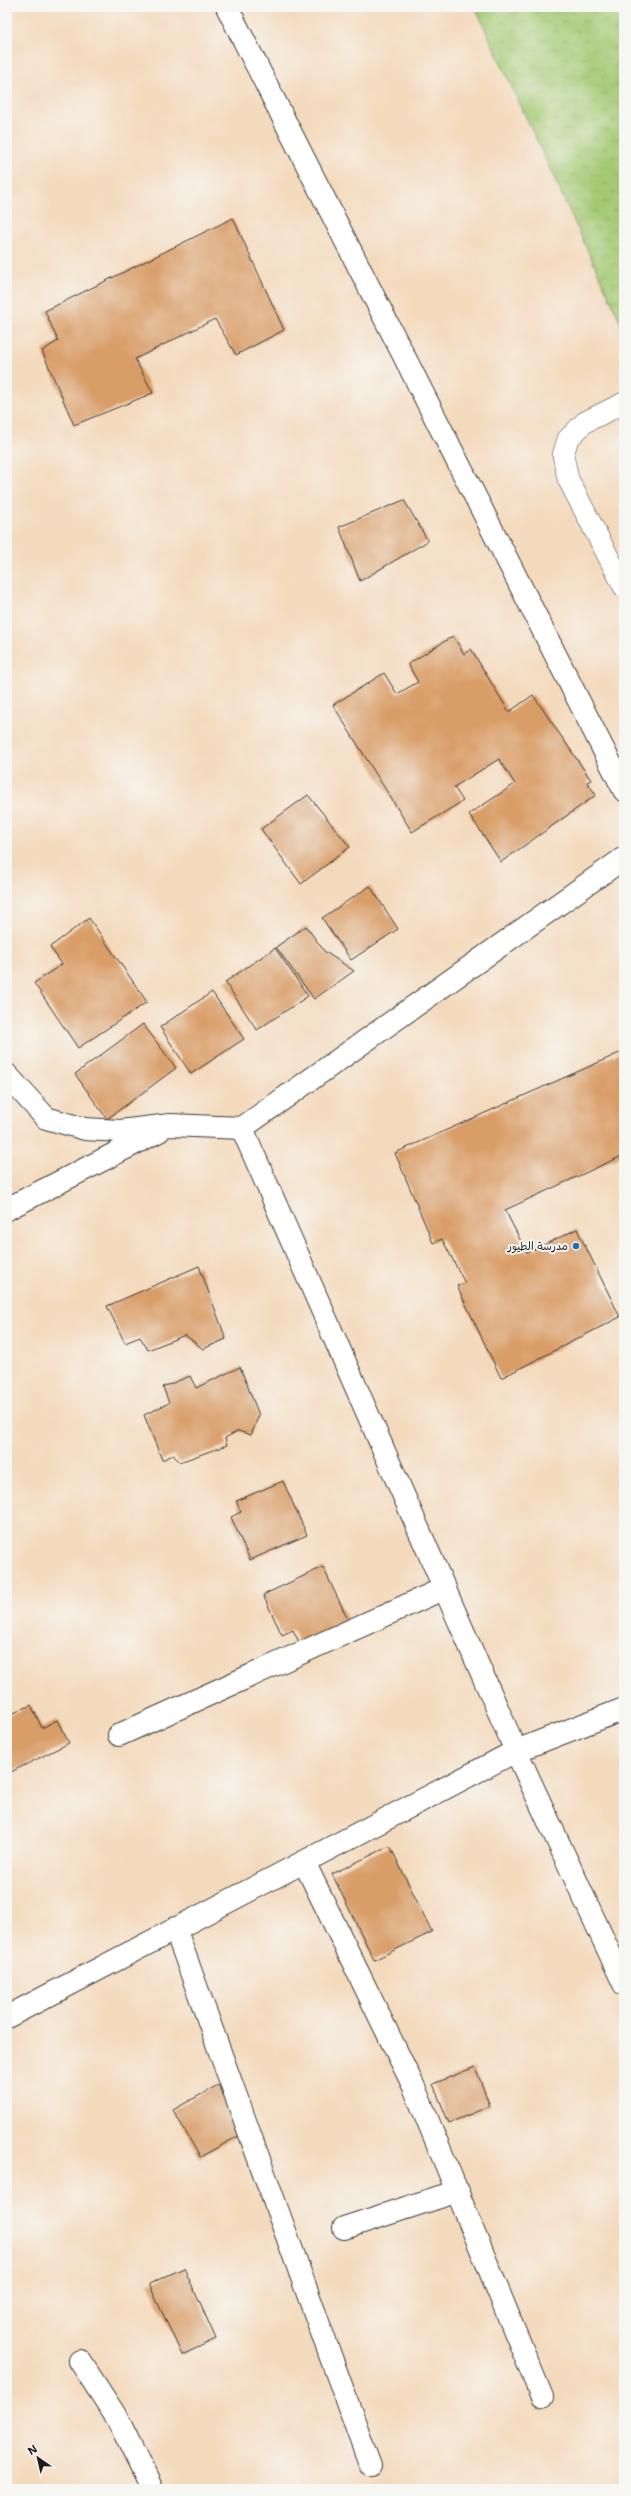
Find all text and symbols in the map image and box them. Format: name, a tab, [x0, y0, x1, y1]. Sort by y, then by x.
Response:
place label: مدرسة الطيور	[507, 1239, 568, 1254]
marker: مدرسة الطيور	[571, 1241, 581, 1251]
north arrow	[18, 2438, 58, 2478]
text: N	[25, 2441, 41, 2459]

